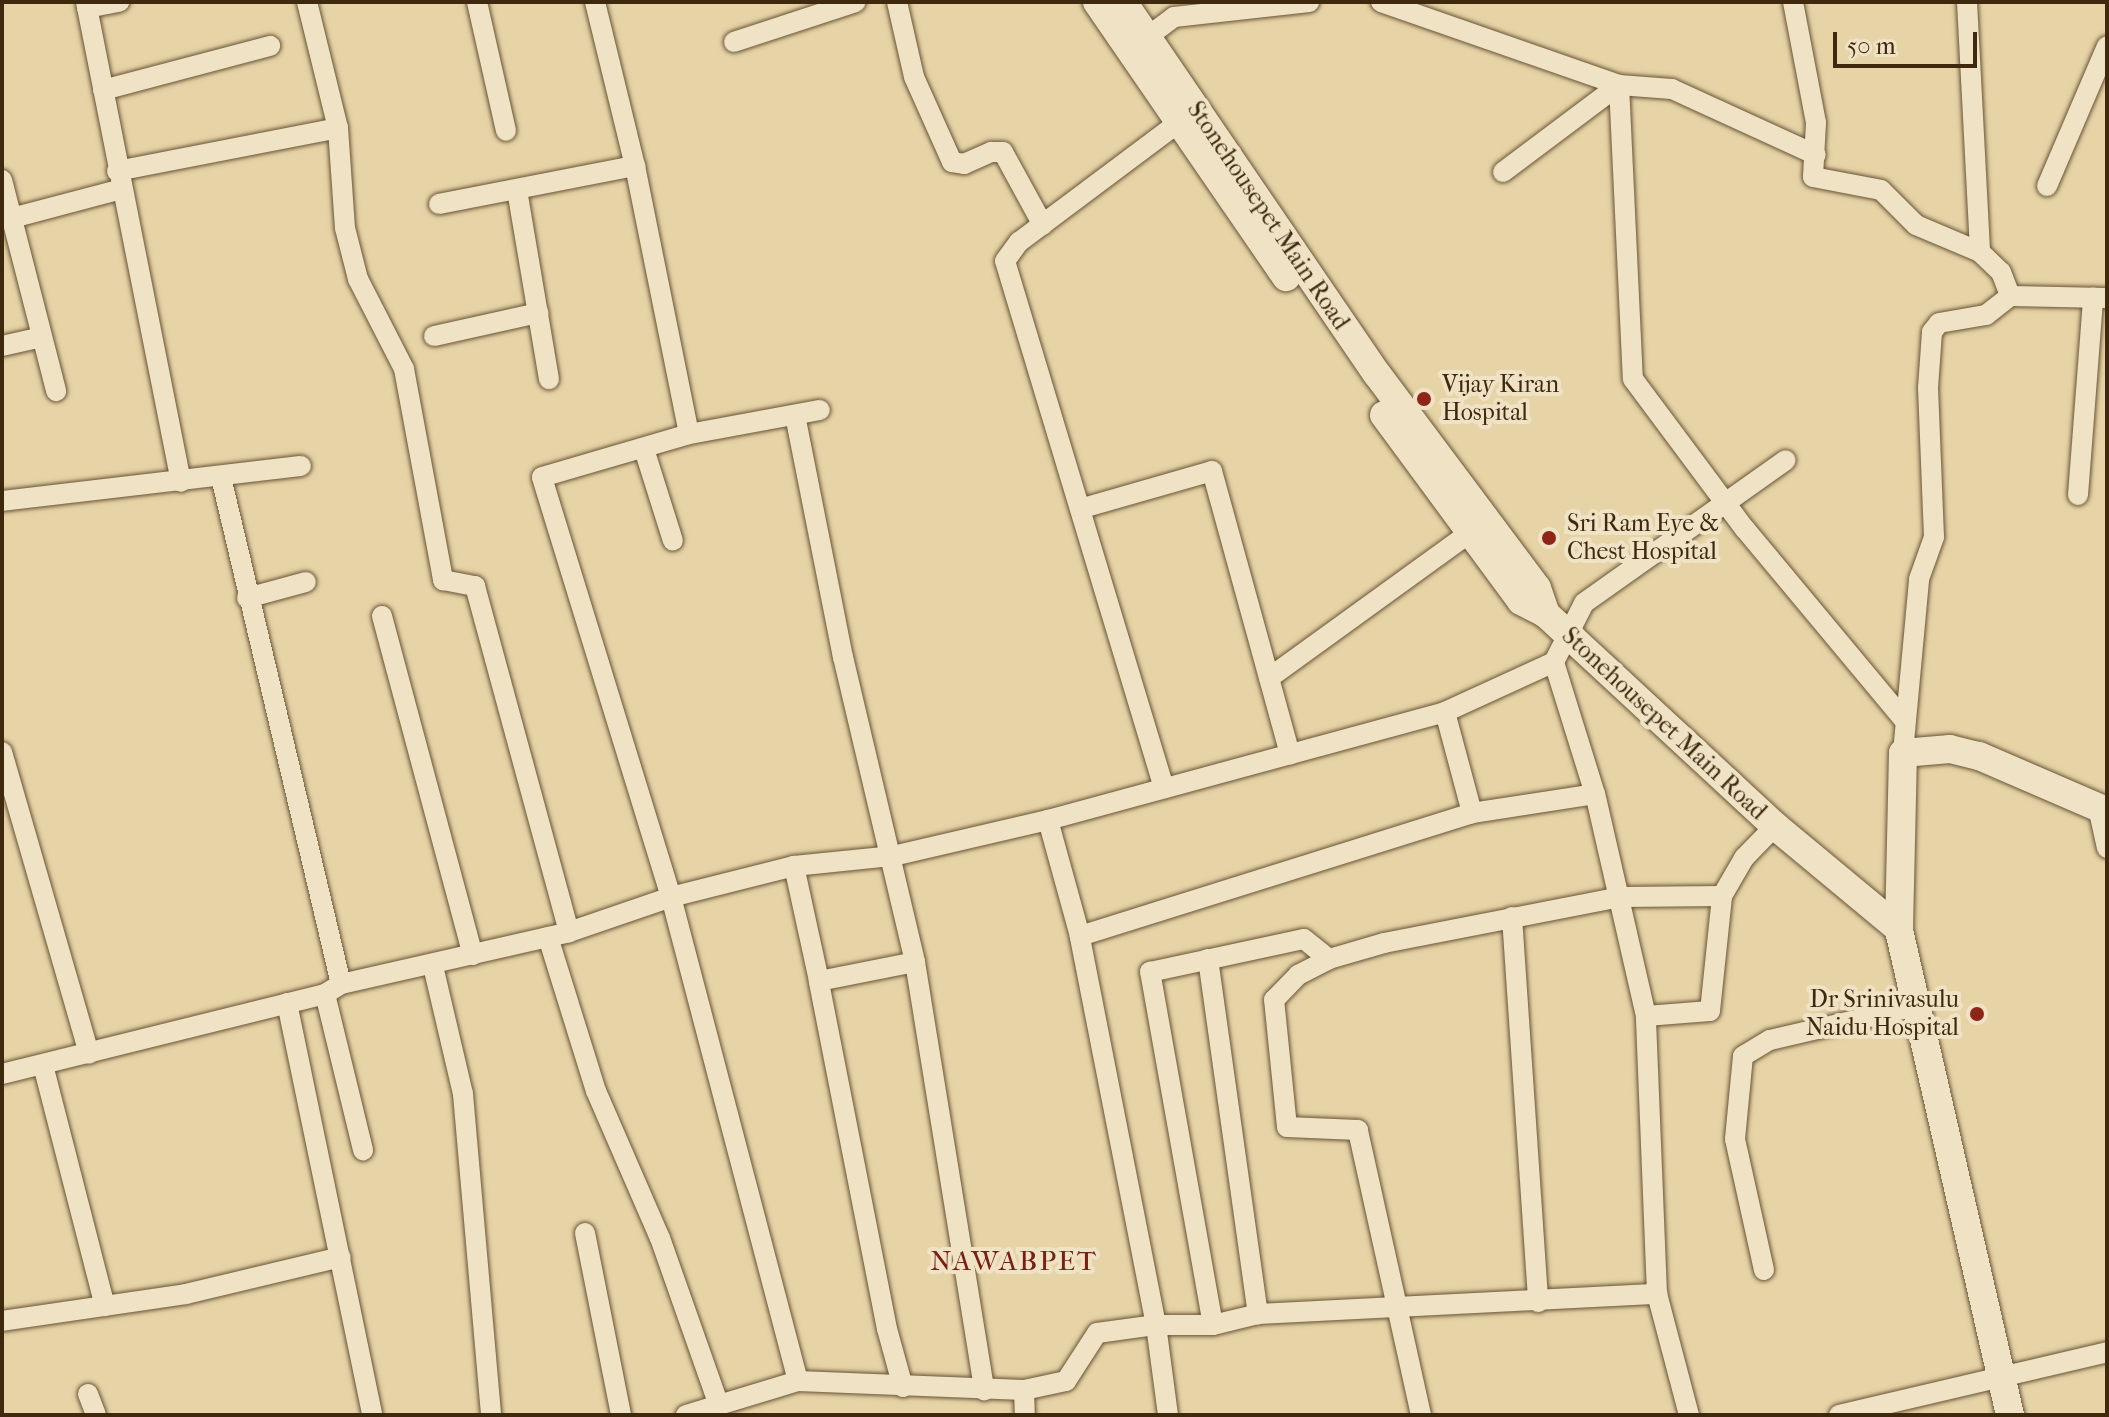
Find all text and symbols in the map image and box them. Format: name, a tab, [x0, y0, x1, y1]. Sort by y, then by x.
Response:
scale bar	[1837, 16, 1981, 66]
text: 50 m	[1847, 32, 1896, 60]
street label: Stonehousepet Main Road	[1181, 96, 1355, 336]
place label: Vijay Kiran Hospital	[1442, 371, 1559, 427]
marker: Vijay Kiran Hospital	[1413, 388, 1435, 410]
place label: Sri Ram Eye & Chest Hospital	[1567, 510, 1719, 566]
marker: Sri Ram Eye & Chest Hospital	[1538, 527, 1560, 549]
street label: Stonehousepet Main Road	[1556, 622, 1772, 826]
place label: Dr Srinivasulu Naidu Hospital	[1806, 986, 1959, 1042]
marker: Dr Srinivasulu Naidu Hospital	[1966, 1003, 1988, 1025]
district label: NAWABPET	[930, 1244, 1098, 1278]

